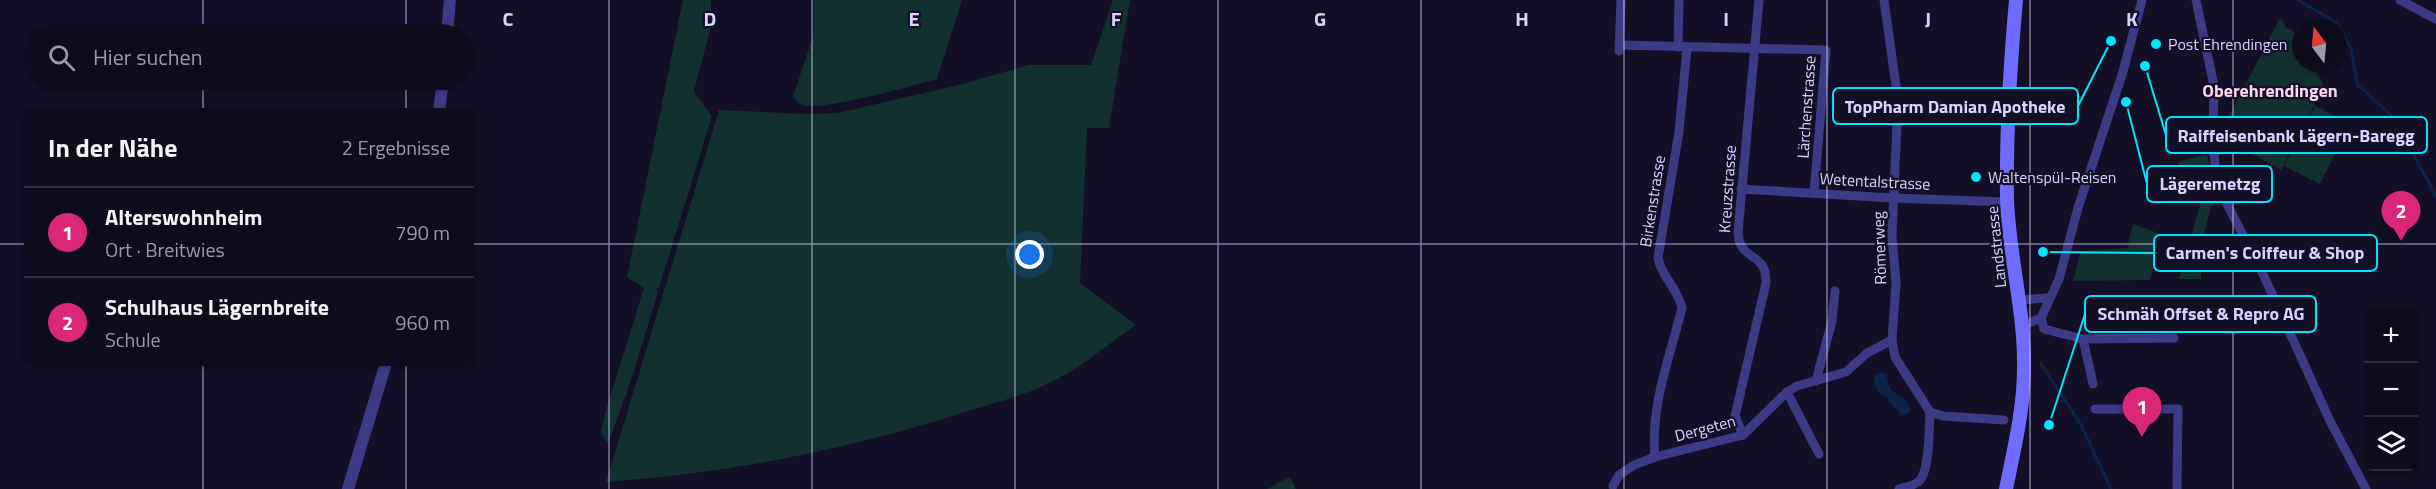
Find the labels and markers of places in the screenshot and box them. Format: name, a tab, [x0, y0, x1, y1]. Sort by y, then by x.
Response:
place label: Post Ehrendingen	[2168, 32, 2287, 56]
marker: Post Ehrendingen	[2149, 37, 2163, 51]
callout: TopPharm Damian Apotheke	[1833, 88, 2078, 124]
callout: Raiffeisenbank Lägern-Baregg	[2166, 117, 2427, 153]
place label: Waltenspül-Reisen	[1988, 165, 2116, 189]
callout: Lägeremetzg	[2147, 166, 2272, 202]
marker: Waltenspül-Reisen	[1969, 170, 1983, 184]
pin: 2	[2382, 192, 2420, 241]
callout: Carmen's Coiffeur & Shop	[2154, 235, 2377, 271]
callout: Schmäh Offset & Repro AG	[2085, 296, 2316, 332]
pin: 1	[2122, 388, 2162, 437]

